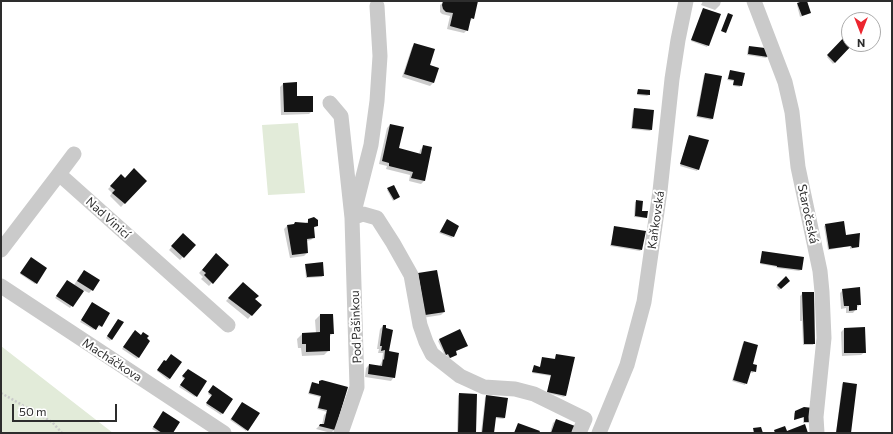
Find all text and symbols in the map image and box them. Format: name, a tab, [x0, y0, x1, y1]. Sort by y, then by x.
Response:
north arrow	[841, 12, 881, 52]
text: N	[857, 37, 865, 50]
street label: Staročeská	[795, 183, 821, 245]
street label: Kaňkovská	[645, 190, 667, 250]
street label: Nad Vinicí	[83, 194, 133, 242]
street label: Pod Pašinkou	[348, 290, 364, 364]
street label: Macháčkova	[80, 335, 144, 385]
scale bar	[14, 396, 119, 422]
text: 50 m	[19, 404, 47, 418]

